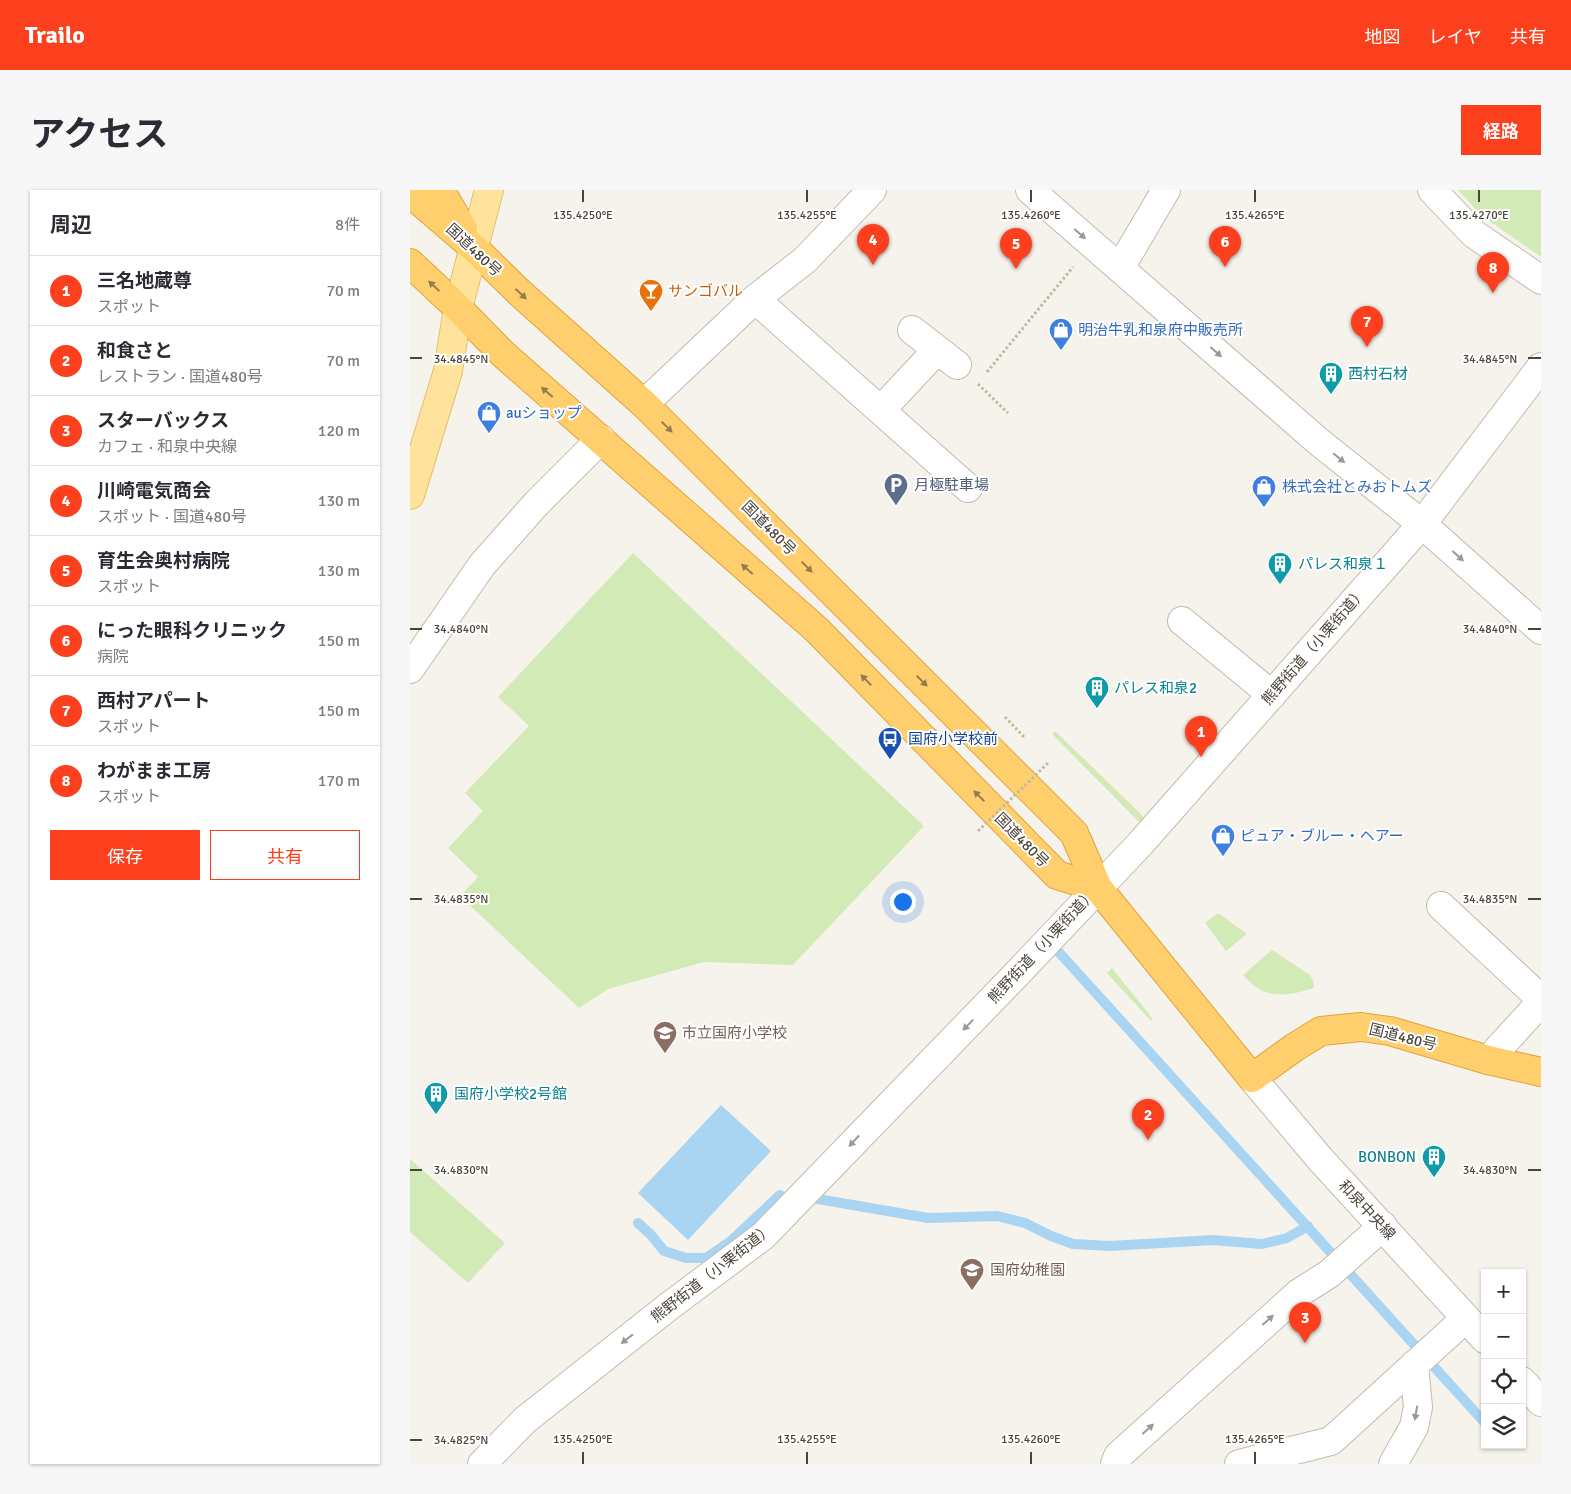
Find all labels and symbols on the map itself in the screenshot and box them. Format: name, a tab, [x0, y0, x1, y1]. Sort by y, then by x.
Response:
text: 135.4250°E	[553, 208, 613, 223]
text: 135.4255°E	[777, 208, 837, 223]
text: 135.4260°E	[1001, 208, 1061, 223]
text: 135.4265°E	[1225, 208, 1285, 223]
text: 135.4270°E	[1449, 208, 1509, 223]
street label: 国道480号	[443, 220, 505, 280]
pin: 4	[857, 224, 889, 265]
pin: 6	[1209, 226, 1241, 267]
pin: 5	[1000, 228, 1032, 269]
one-way arrow	[1074, 228, 1087, 239]
pin: 8	[1477, 252, 1509, 293]
bar icon: サンゴバル	[638, 278, 664, 312]
one-way arrow	[428, 280, 440, 292]
place label: サンゴバル	[668, 282, 743, 300]
one-way arrow	[515, 288, 527, 300]
pin: 7	[1351, 306, 1383, 347]
shop icon: 明治牛乳和泉府中販売所	[1048, 317, 1074, 351]
place label: 明治牛乳和泉府中販売所	[1078, 321, 1243, 339]
one-way arrow	[1210, 346, 1222, 357]
text: 34.4845°N	[434, 352, 488, 367]
text: 34.4845°N	[1463, 352, 1517, 367]
building icon: 西村石材	[1318, 361, 1344, 395]
place label: 西村石材	[1348, 365, 1408, 383]
one-way arrow	[541, 386, 553, 398]
shop icon: auショップ	[476, 400, 502, 434]
place label: auショップ	[506, 404, 582, 422]
one-way arrow	[661, 421, 673, 433]
one-way arrow	[1332, 452, 1345, 463]
parking icon: 月極駐車場	[883, 472, 909, 506]
shop icon: 株式会社とみおトムズ	[1251, 474, 1277, 508]
place label: 月極駐車場	[914, 476, 989, 494]
place label: 株式会社とみおトムズ	[1282, 478, 1432, 496]
street label: 国道480号	[738, 497, 800, 559]
one-way arrow	[1452, 550, 1464, 562]
building icon: パレス和泉１	[1267, 551, 1293, 585]
place label: パレス和泉１	[1298, 555, 1388, 573]
one-way arrow	[801, 560, 813, 572]
one-way arrow	[741, 563, 754, 574]
street label: 熊野街道（小栗街道）	[1258, 583, 1370, 709]
text: 34.4840°N	[434, 622, 488, 637]
text: 34.4840°N	[1463, 622, 1517, 637]
one-way arrow	[860, 674, 872, 686]
one-way arrow	[916, 675, 928, 687]
building icon: パレス和泉2	[1084, 675, 1110, 709]
place label: パレス和泉2	[1114, 679, 1197, 697]
pin: 1	[1185, 716, 1217, 757]
bus stop icon: 国府小学校前	[877, 726, 903, 760]
place label: 国府小学校前	[908, 730, 998, 748]
one-way arrow	[973, 791, 985, 803]
street label: 国道480号	[991, 809, 1053, 871]
shop icon: ピュア・ブルー・ヘアー	[1210, 823, 1236, 857]
place label: ピュア・ブルー・ヘアー	[1240, 827, 1404, 845]
street label: 熊野街道（小栗街道）	[984, 885, 1100, 1007]
your location	[890, 889, 916, 915]
text: 34.4835°N	[434, 892, 488, 907]
text: 34.4835°N	[1463, 892, 1517, 907]
one-way arrow	[962, 1018, 974, 1030]
school or university icon: 市立国府小学校	[652, 1020, 678, 1054]
street label: 国道480号	[1367, 1020, 1439, 1054]
place label: 市立国府小学校	[682, 1024, 787, 1042]
building icon: 国府小学校2号館	[423, 1081, 449, 1115]
place label: 国府小学校2号館	[454, 1085, 567, 1103]
pin: 2	[1132, 1099, 1164, 1140]
one-way arrow	[848, 1134, 860, 1146]
building icon: BONBON	[1421, 1144, 1447, 1178]
place label: BONBON	[1358, 1148, 1416, 1166]
text: 34.4830°N	[434, 1163, 488, 1178]
text: 34.4830°N	[1463, 1163, 1517, 1178]
street label: 和泉中央線	[1335, 1176, 1399, 1244]
street label: 熊野街道（小栗街道）	[647, 1220, 777, 1326]
school or university icon: 国府幼稚園	[959, 1257, 985, 1291]
place label: 国府幼稚園	[990, 1261, 1065, 1279]
pin: 3	[1289, 1302, 1321, 1343]
one-way arrow	[1262, 1315, 1275, 1326]
one-way arrow	[621, 1334, 634, 1345]
one-way arrow	[1412, 1406, 1420, 1422]
one-way arrow	[1141, 1423, 1153, 1435]
text: 135.4250°E	[553, 1432, 613, 1447]
text: 135.4255°E	[777, 1432, 837, 1447]
text: 135.4260°E	[1001, 1432, 1061, 1447]
text: 135.4265°E	[1225, 1432, 1285, 1447]
text: 34.4825°N	[434, 1433, 488, 1448]

